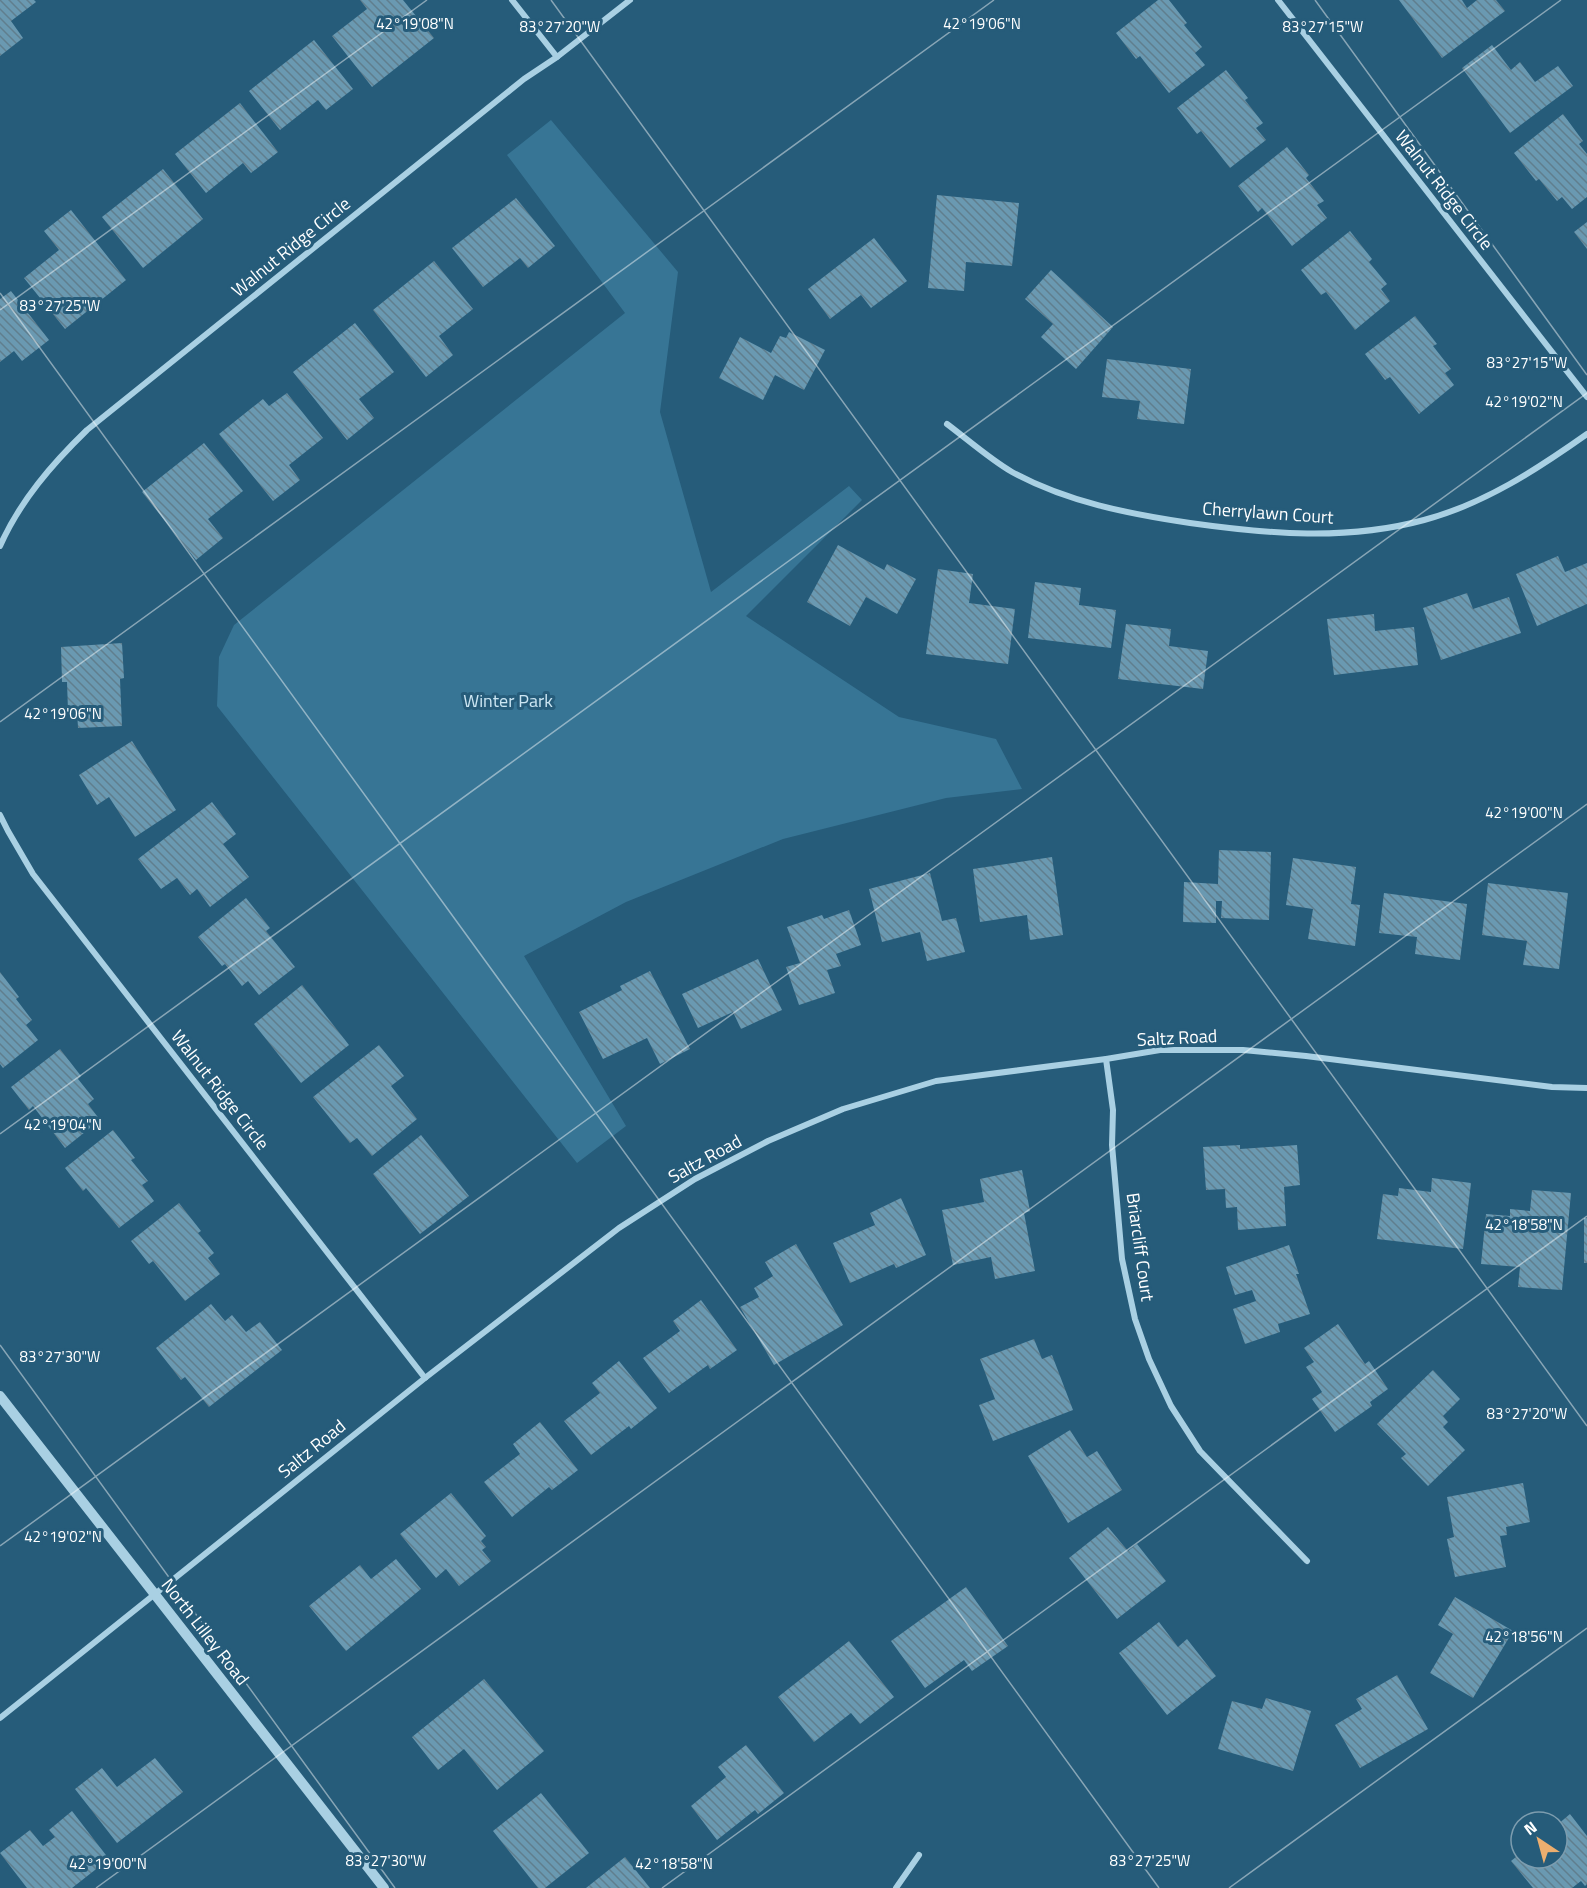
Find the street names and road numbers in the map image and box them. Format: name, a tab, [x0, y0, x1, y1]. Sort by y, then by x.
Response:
street label: Walnut Ridge Circle	[1389, 124, 1500, 256]
street label: Walnut Ridge Circle	[225, 190, 356, 303]
street label: Cherrylawn Court	[1202, 494, 1335, 531]
street label: Saltz Road	[1136, 1022, 1218, 1053]
street label: Walnut Ridge Circle	[165, 1024, 276, 1156]
street label: Saltz Road	[663, 1127, 746, 1190]
street label: Briarcliff Court	[1120, 1191, 1162, 1304]
street label: Saltz Road	[272, 1413, 351, 1484]
street label: North Lilley Road	[155, 1572, 256, 1691]

